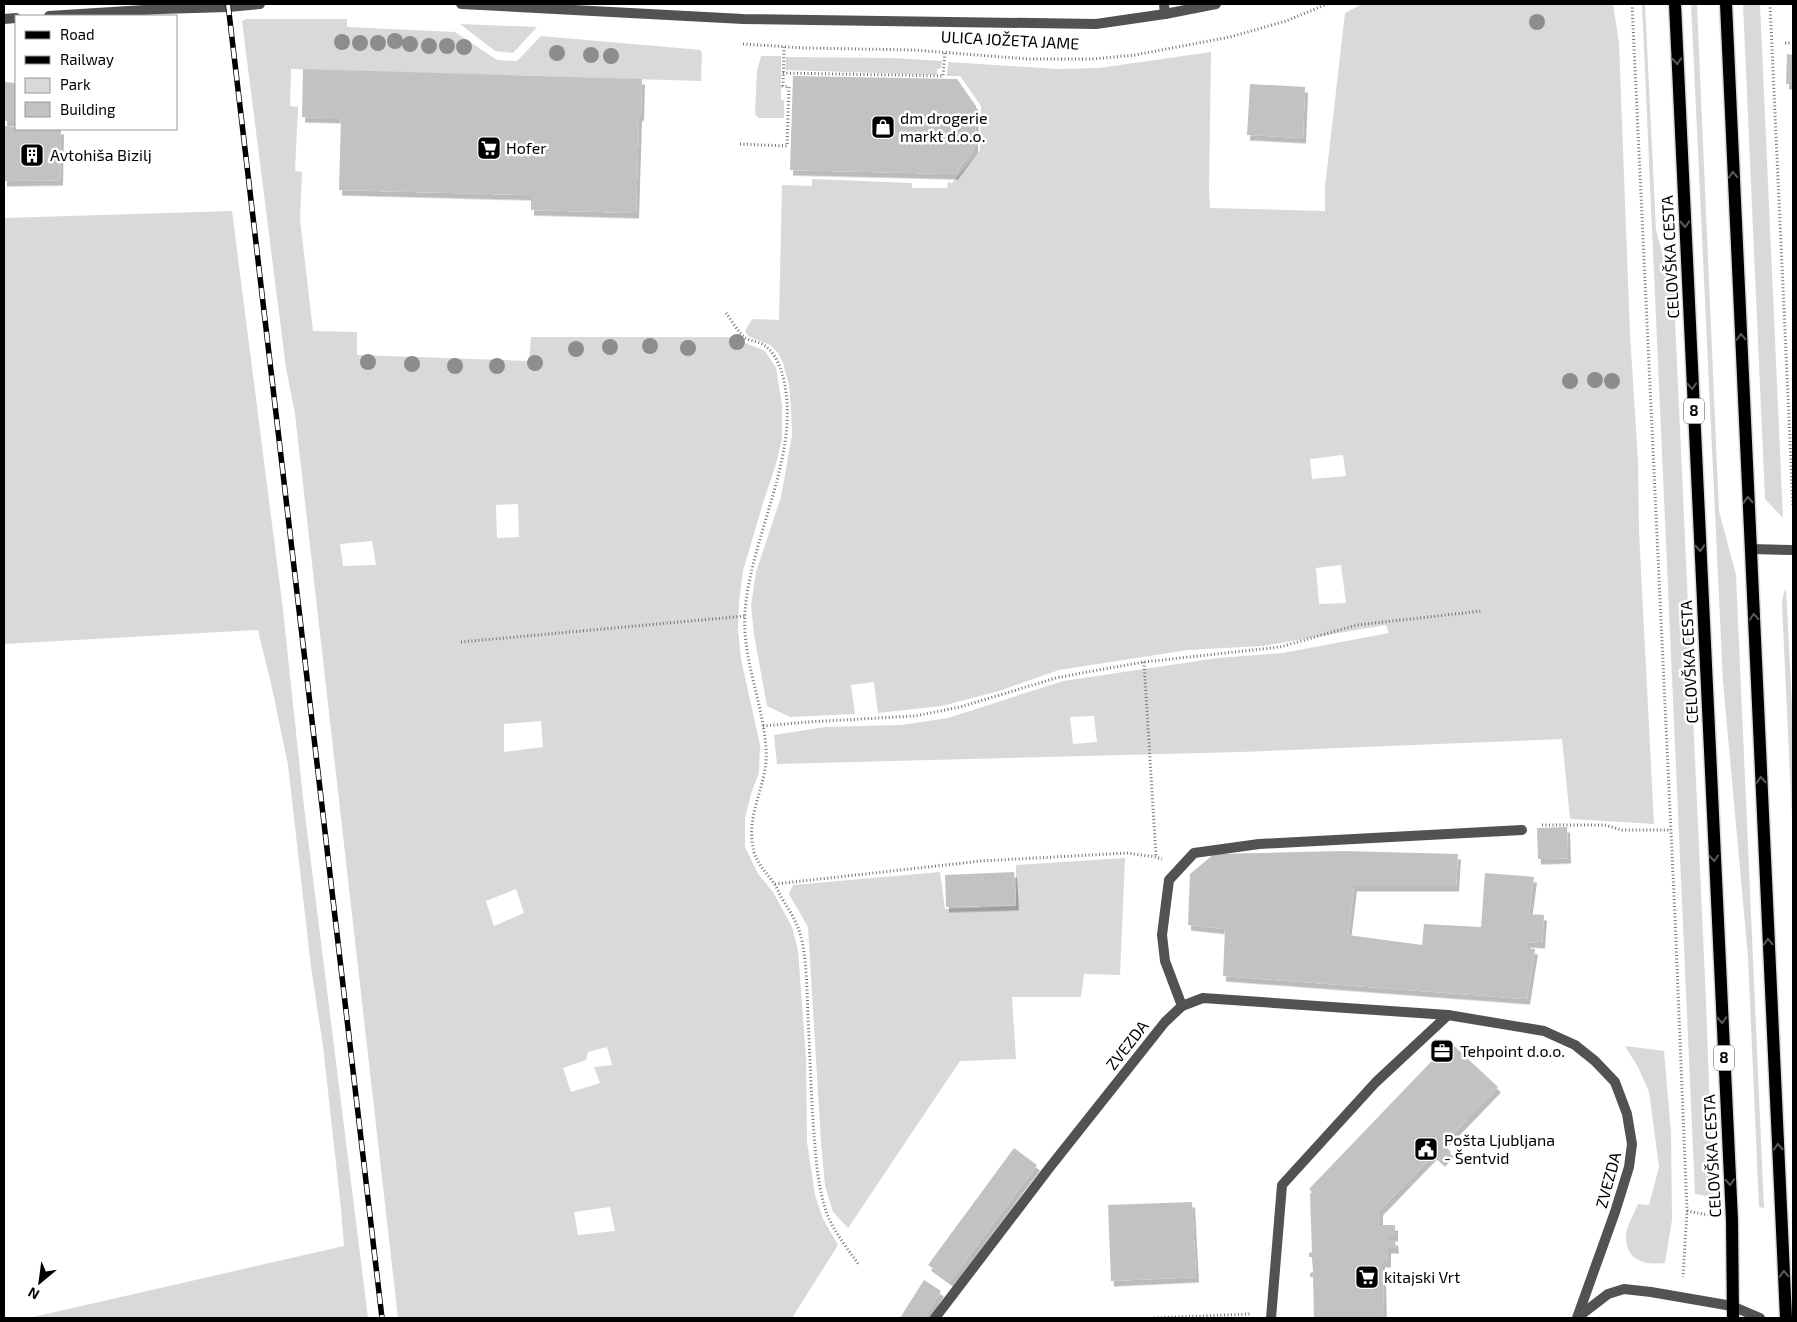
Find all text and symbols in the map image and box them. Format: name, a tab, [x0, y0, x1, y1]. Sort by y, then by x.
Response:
legend	[15, 15, 178, 130]
text: Road	[60, 25, 95, 43]
street label: ULICA JOŽETA JAME	[940, 26, 1080, 53]
text: Railway	[60, 50, 114, 68]
one-way arrow	[1672, 58, 1683, 66]
text: Park	[60, 75, 91, 93]
text: Building	[60, 100, 116, 118]
place label: dm drogerie markt d.o.o.	[900, 108, 988, 145]
shop icon: dm drogerie markt d.o.o.	[870, 114, 896, 140]
supermarket icon: Hofer	[476, 135, 502, 161]
place label: Hofer	[506, 138, 547, 157]
building icon: Avtohiša Bizilj	[19, 142, 45, 168]
place label: Avtohiša Bizilj	[50, 145, 152, 165]
one-way arrow	[1728, 171, 1739, 179]
street label: CELOVŠKA CESTA	[1657, 195, 1682, 319]
one-way arrow	[1679, 220, 1690, 228]
one-way arrow	[1735, 333, 1746, 341]
one-way arrow	[1687, 382, 1698, 390]
road number: 8	[1684, 398, 1704, 424]
one-way arrow	[1743, 496, 1754, 504]
one-way arrow	[1695, 545, 1706, 553]
street label: CELOVŠKA CESTA	[1676, 600, 1701, 724]
one-way arrow	[1748, 613, 1759, 621]
one-way arrow	[1756, 775, 1766, 783]
one-way arrow	[1709, 854, 1720, 862]
one-way arrow	[1763, 938, 1774, 946]
street label: ZVEZDA	[1101, 1016, 1152, 1073]
one-way arrow	[1717, 1016, 1727, 1024]
office icon: Tehpoint d.o.o.	[1429, 1038, 1455, 1064]
place label: Tehpoint d.o.o.	[1460, 1041, 1565, 1060]
road number: 8	[1714, 1046, 1734, 1070]
street label: CELOVŠKA CESTA	[1699, 1094, 1724, 1218]
place label: Pošta Ljubljana - Šentvid	[1444, 1130, 1555, 1167]
public building icon: Pošta Ljubljana - Šentvid	[1413, 1136, 1439, 1162]
one-way arrow	[1773, 1143, 1783, 1150]
street label: ZVEZDA	[1591, 1150, 1624, 1210]
one-way arrow	[1724, 1179, 1735, 1187]
north arrow	[15, 1257, 65, 1307]
supermarket icon: kitajski Vrt	[1354, 1264, 1380, 1290]
place label: kitajski Vrt	[1384, 1267, 1460, 1287]
one-way arrow	[1778, 1270, 1789, 1278]
text: N	[25, 1284, 42, 1304]

